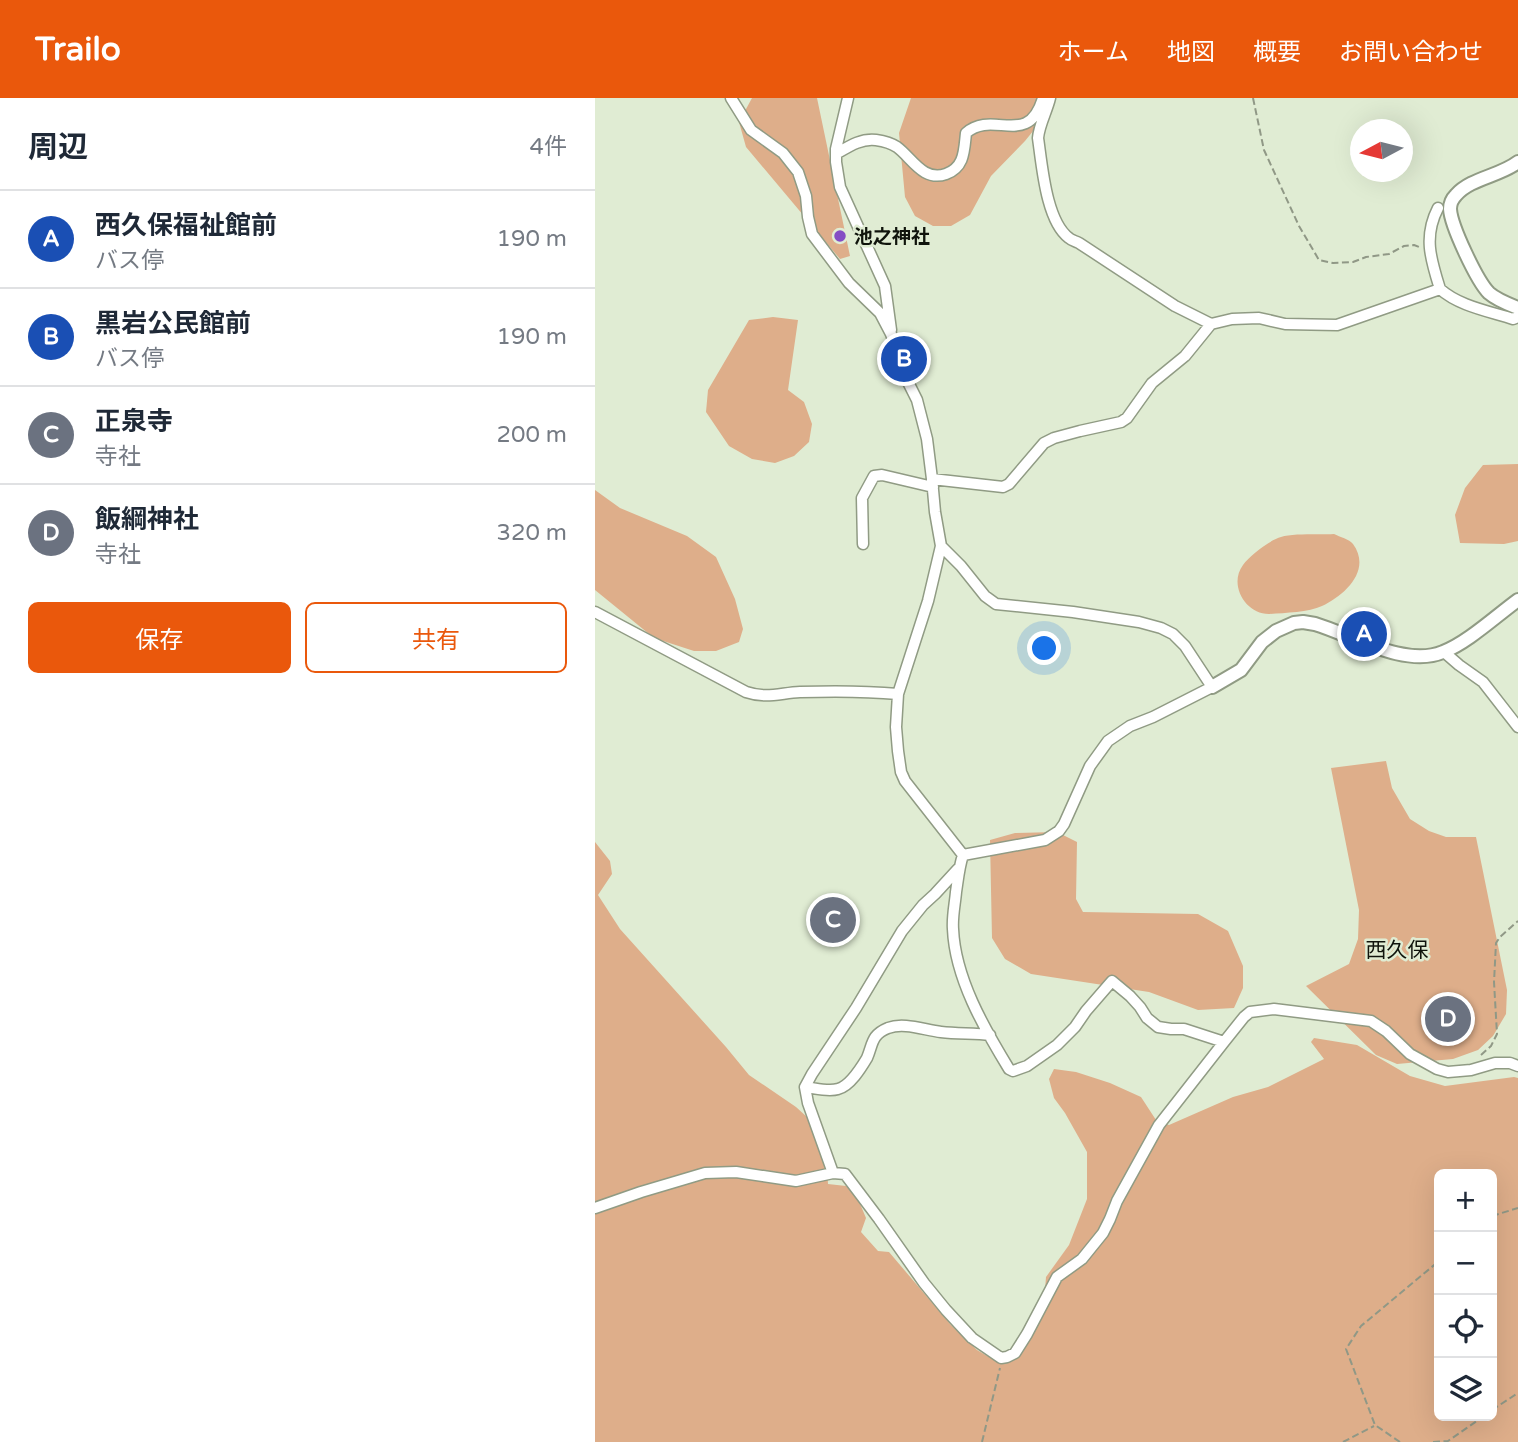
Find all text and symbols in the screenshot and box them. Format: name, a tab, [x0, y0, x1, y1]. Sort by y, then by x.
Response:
text: Trailo	[35, 30, 121, 69]
text: ホーム	[1058, 38, 1129, 67]
text: 地図	[1167, 38, 1215, 67]
text: 概要	[1253, 38, 1301, 67]
text: お問い合わせ	[1339, 38, 1483, 67]
north arrow	[1350, 119, 1413, 182]
text: 周辺	[28, 129, 88, 166]
text: 4件	[530, 133, 567, 161]
text: 西久保福祉館前	[95, 210, 277, 241]
text: A	[42, 225, 60, 253]
text: 190 m	[497, 225, 567, 253]
place label: 池之神社	[854, 226, 930, 248]
marker: 池之神社	[832, 228, 848, 244]
text: バス停	[95, 247, 164, 275]
text: 黒岩公民館前	[95, 308, 251, 339]
text: B	[43, 323, 59, 351]
text: 190 m	[497, 323, 567, 351]
pin: B	[881, 333, 927, 385]
text: バス停	[95, 345, 164, 373]
text: 正泉寺	[95, 406, 173, 437]
text: C	[43, 421, 59, 449]
text: 200 m	[497, 421, 567, 449]
text: 寺社	[95, 443, 141, 471]
text: 飯綱神社	[95, 504, 199, 535]
text: D	[42, 519, 60, 547]
text: 320 m	[497, 519, 567, 547]
text: 寺社	[95, 541, 141, 569]
button: 保存	[28, 602, 291, 673]
button: 共有	[305, 602, 567, 673]
pin: A	[1341, 608, 1387, 660]
your location	[1027, 631, 1061, 665]
pin: C	[810, 894, 856, 946]
district label: 西久保	[1366, 938, 1429, 963]
pin: D	[1425, 993, 1471, 1045]
map controls	[1434, 1169, 1497, 1421]
button: +	[1434, 1169, 1497, 1232]
button: −	[1434, 1232, 1497, 1295]
button: locate	[1434, 1295, 1497, 1358]
button: layers	[1434, 1358, 1497, 1421]

